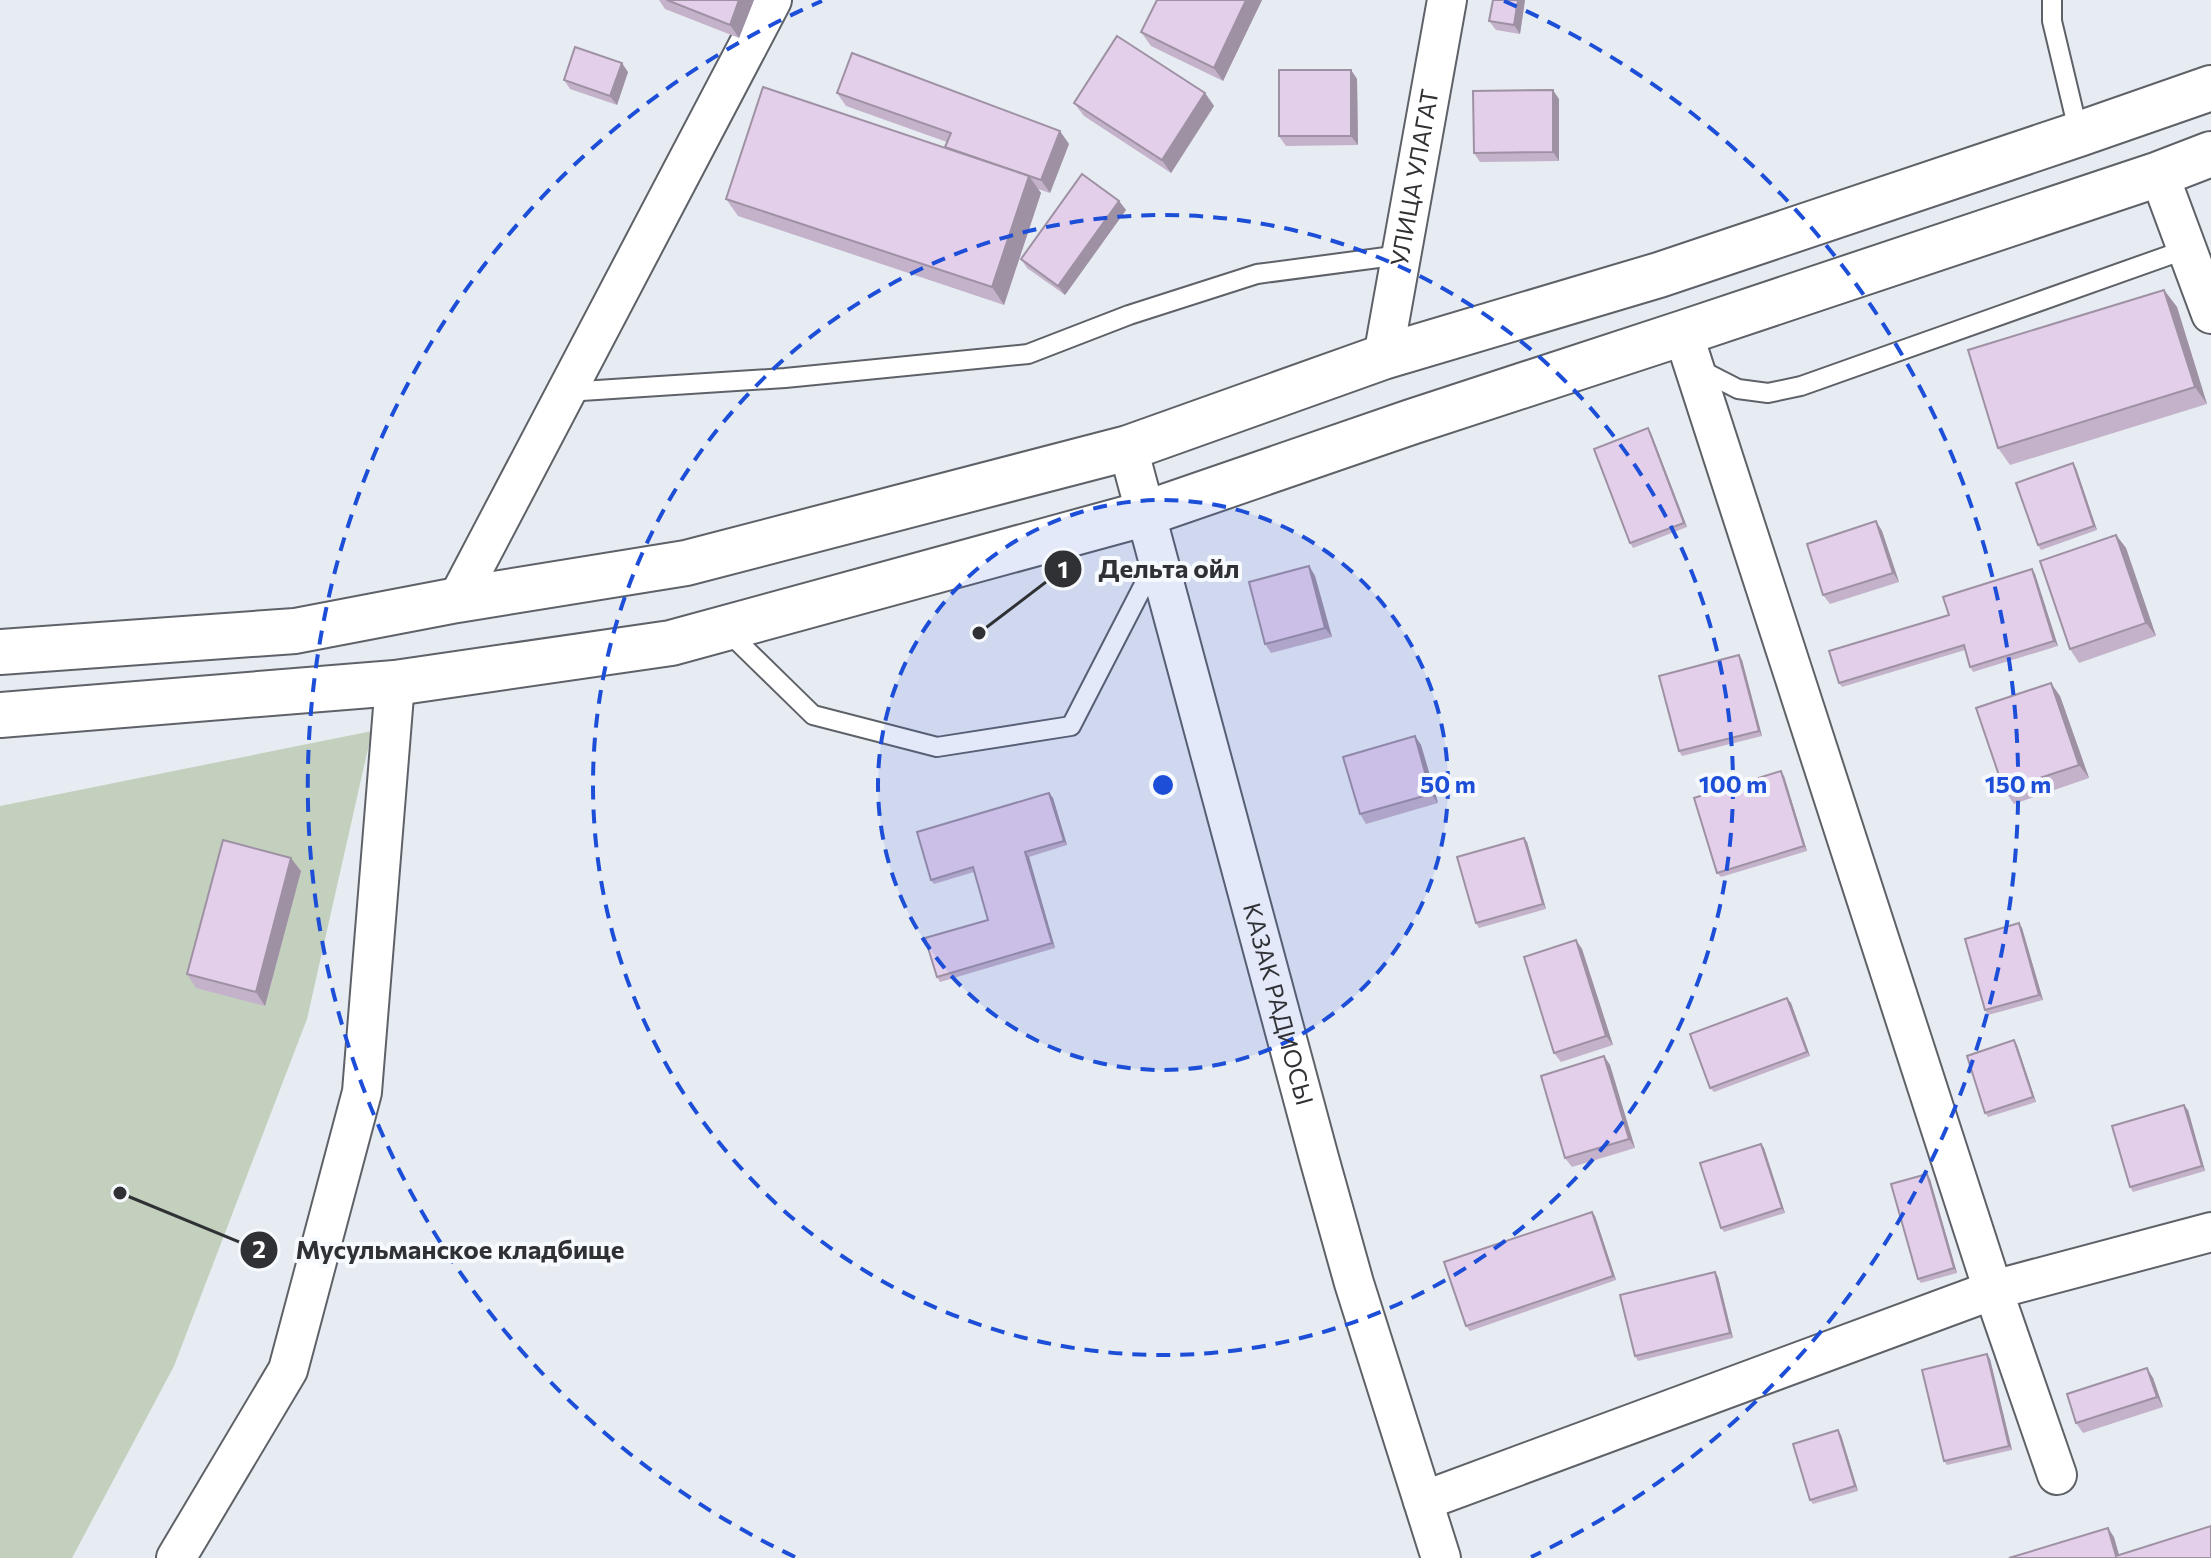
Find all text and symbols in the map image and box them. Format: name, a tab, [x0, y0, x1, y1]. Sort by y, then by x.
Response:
street label: УЛИЦА УЛАГАТ	[1384, 87, 1444, 269]
callout: Дельта ойл	[1043, 544, 1256, 594]
text: Дельта ойл	[1099, 552, 1239, 583]
text: 1	[1058, 554, 1068, 583]
text: 50 m	[1420, 769, 1476, 798]
text: 100 m	[1699, 769, 1767, 798]
text: 150 m	[1985, 769, 2051, 798]
centre of rings	[1149, 771, 1177, 799]
street label: КАЗАК РАДИОСЫ	[1238, 899, 1320, 1108]
callout: Мусульманское кладбище	[239, 1225, 640, 1275]
text: Мусульманское кладбище	[296, 1233, 624, 1264]
text: 2	[252, 1234, 266, 1263]

